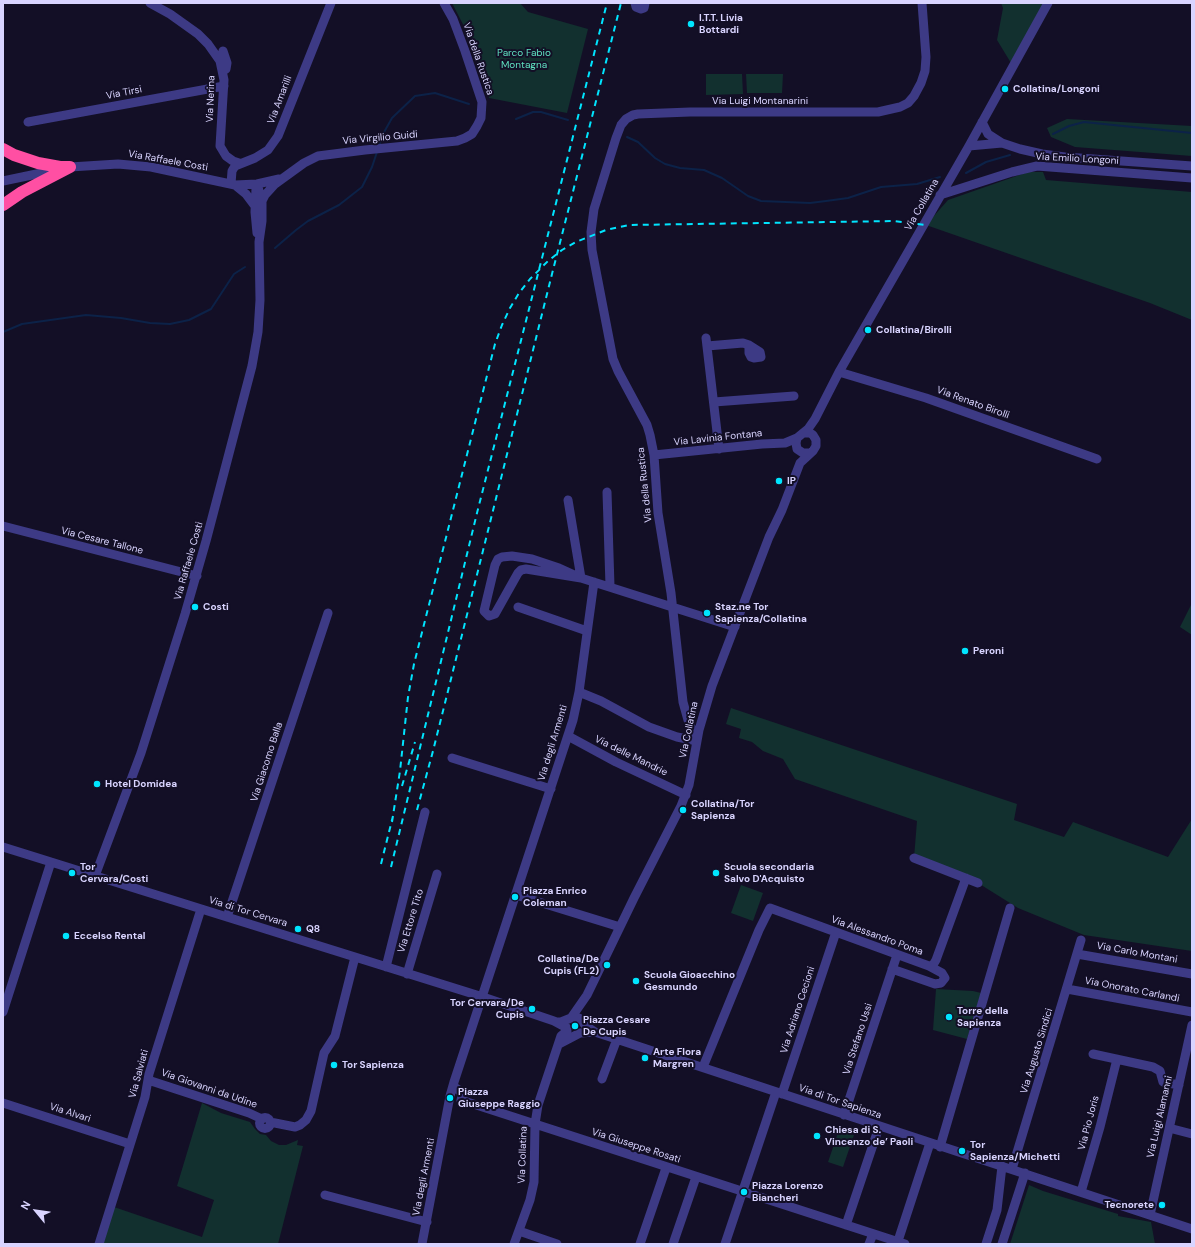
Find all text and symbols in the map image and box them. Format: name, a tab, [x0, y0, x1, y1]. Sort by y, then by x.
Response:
place label: I.T.T. Livia Bottardi	[699, 12, 743, 36]
marker: I.T.T. Livia Bottardi	[686, 19, 696, 29]
street label: Via della Rustica	[460, 21, 496, 97]
park label: Parco Fabio Montagna	[497, 47, 551, 70]
street label: Via Amarilli	[265, 74, 295, 126]
street label: Via Nerina	[204, 75, 218, 123]
place label: Collatina/Longoni	[1013, 83, 1100, 95]
street label: Via Tirsi	[105, 84, 143, 102]
marker: Collatina/Longoni	[1000, 84, 1010, 94]
street label: Via Luigi Montanarini	[712, 95, 808, 107]
street label: Via Virgilio Guidi	[342, 129, 418, 147]
street label: Via Raffaele Costi	[127, 148, 209, 174]
street label: Via Emilio Longoni	[1035, 151, 1119, 167]
street label: Via Collatina	[902, 177, 942, 233]
place label: Collatina/Birolli	[876, 324, 952, 336]
marker: Collatina/Birolli	[863, 325, 873, 335]
street label: Via Renato Birolli	[935, 384, 1011, 422]
street label: Via Lavinia Fontana	[673, 427, 763, 449]
street label: Via della Rustica	[635, 447, 655, 523]
place label: IP	[787, 475, 796, 487]
marker: IP	[774, 476, 784, 486]
street label: Via Raffaele Costi	[172, 520, 206, 602]
street label: Via Cesare Tallone	[60, 525, 144, 557]
place label: Costi	[203, 601, 229, 613]
place label: Staz.ne Tor Sapienza/Collatina	[715, 601, 807, 624]
marker: Costi	[190, 602, 200, 612]
marker: Staz.ne Tor Sapienza/Collatina	[702, 608, 712, 618]
place label: Peroni	[973, 645, 1004, 657]
marker: Peroni	[960, 646, 970, 656]
street label: Via Collatina	[677, 701, 701, 759]
street label: Via degli Armenti	[536, 703, 570, 783]
street label: Via Giacomo Balla	[248, 721, 286, 803]
street label: Via delle Mandrie	[593, 733, 669, 779]
place label: Hotel Domidea	[105, 778, 177, 790]
marker: Hotel Domidea	[92, 779, 102, 789]
place label: Collatina/Tor Sapienza	[691, 798, 754, 822]
marker: Collatina/Tor Sapienza	[678, 805, 688, 815]
place label: Tor Cervara/Costi	[80, 861, 148, 884]
place label: Scuola secondaria Salvo D'Acquisto	[724, 861, 814, 884]
marker: Tor Cervara/Costi	[67, 868, 77, 878]
marker: Scuola secondaria Salvo D'Acquisto	[711, 868, 721, 878]
place label: Piazza Enrico Coleman	[523, 885, 587, 908]
street label: Via Ettore Tito	[396, 888, 426, 954]
marker: Piazza Enrico Coleman	[510, 892, 520, 902]
street label: Via di Tor Cervara	[207, 894, 289, 930]
street label: Via Alessandro Poma	[829, 914, 925, 958]
place label: Q8	[306, 923, 320, 935]
marker: Q8	[293, 924, 303, 934]
place label: Eccelso Rental	[74, 930, 145, 942]
marker: Eccelso Rental	[61, 931, 71, 941]
street label: Via Carlo Montani	[1096, 940, 1178, 966]
place label: Collatina/De Cupis (FL2)	[537, 953, 599, 976]
marker: Collatina/De Cupis (FL2)	[602, 960, 612, 970]
street label: Via Adriano Cecioni	[778, 965, 818, 1055]
place label: Scuola Gioacchino Gesmundo	[644, 969, 735, 992]
street label: Via Onorato Carlandi	[1084, 975, 1180, 1005]
marker: Scuola Gioacchino Gesmundo	[631, 976, 641, 986]
place label: Tor Cervara/De Cupis	[450, 997, 524, 1020]
street label: Via Stefano Ussi	[841, 1002, 875, 1076]
marker: Tor Cervara/De Cupis	[527, 1004, 537, 1014]
place label: Torre della Sapienza	[957, 1005, 1008, 1028]
street label: Via Augusto Sindici	[1018, 1007, 1056, 1095]
marker: Torre della Sapienza	[944, 1012, 954, 1022]
place label: Piazza Cesare De Cupis	[583, 1014, 650, 1038]
marker: Piazza Cesare De Cupis	[570, 1021, 580, 1031]
place label: Arte Flora Margren	[653, 1046, 701, 1070]
street label: Via Salviati	[127, 1048, 151, 1100]
marker: Arte Flora Margren	[640, 1053, 650, 1063]
place label: Tor Sapienza	[342, 1059, 404, 1071]
marker: Tor Sapienza	[329, 1060, 339, 1070]
street label: Via Giovanni da Udine	[159, 1067, 259, 1111]
street label: Via Luigi Alamanni	[1145, 1075, 1175, 1159]
street label: Via di Tor Sapienza	[797, 1082, 883, 1122]
place label: Piazza Giuseppe Raggio	[458, 1086, 540, 1110]
marker: Piazza Giuseppe Raggio	[445, 1093, 455, 1103]
street label: Via Pio Joris	[1076, 1094, 1102, 1152]
street label: Via Alvari	[48, 1101, 92, 1125]
place label: Chiesa di S. Vincenzo de’ Paoli	[825, 1124, 913, 1148]
street label: Via Collatina	[516, 1126, 530, 1184]
street label: Via Giuseppe Rosati	[590, 1126, 682, 1166]
marker: Chiesa di S. Vincenzo de’ Paoli	[812, 1131, 822, 1141]
street label: Via degli Armenti	[411, 1137, 437, 1217]
place label: Tor Sapienza/Michetti	[970, 1139, 1060, 1162]
marker: Tor Sapienza/Michetti	[957, 1146, 967, 1156]
place label: Piazza Lorenzo Biancheri	[752, 1180, 823, 1204]
marker: Piazza Lorenzo Biancheri	[739, 1187, 749, 1197]
north arrow	[16, 1191, 56, 1231]
text: N	[17, 1198, 34, 1212]
place label: Tecnorete	[1104, 1199, 1154, 1211]
marker: Tecnorete	[1157, 1200, 1167, 1210]

